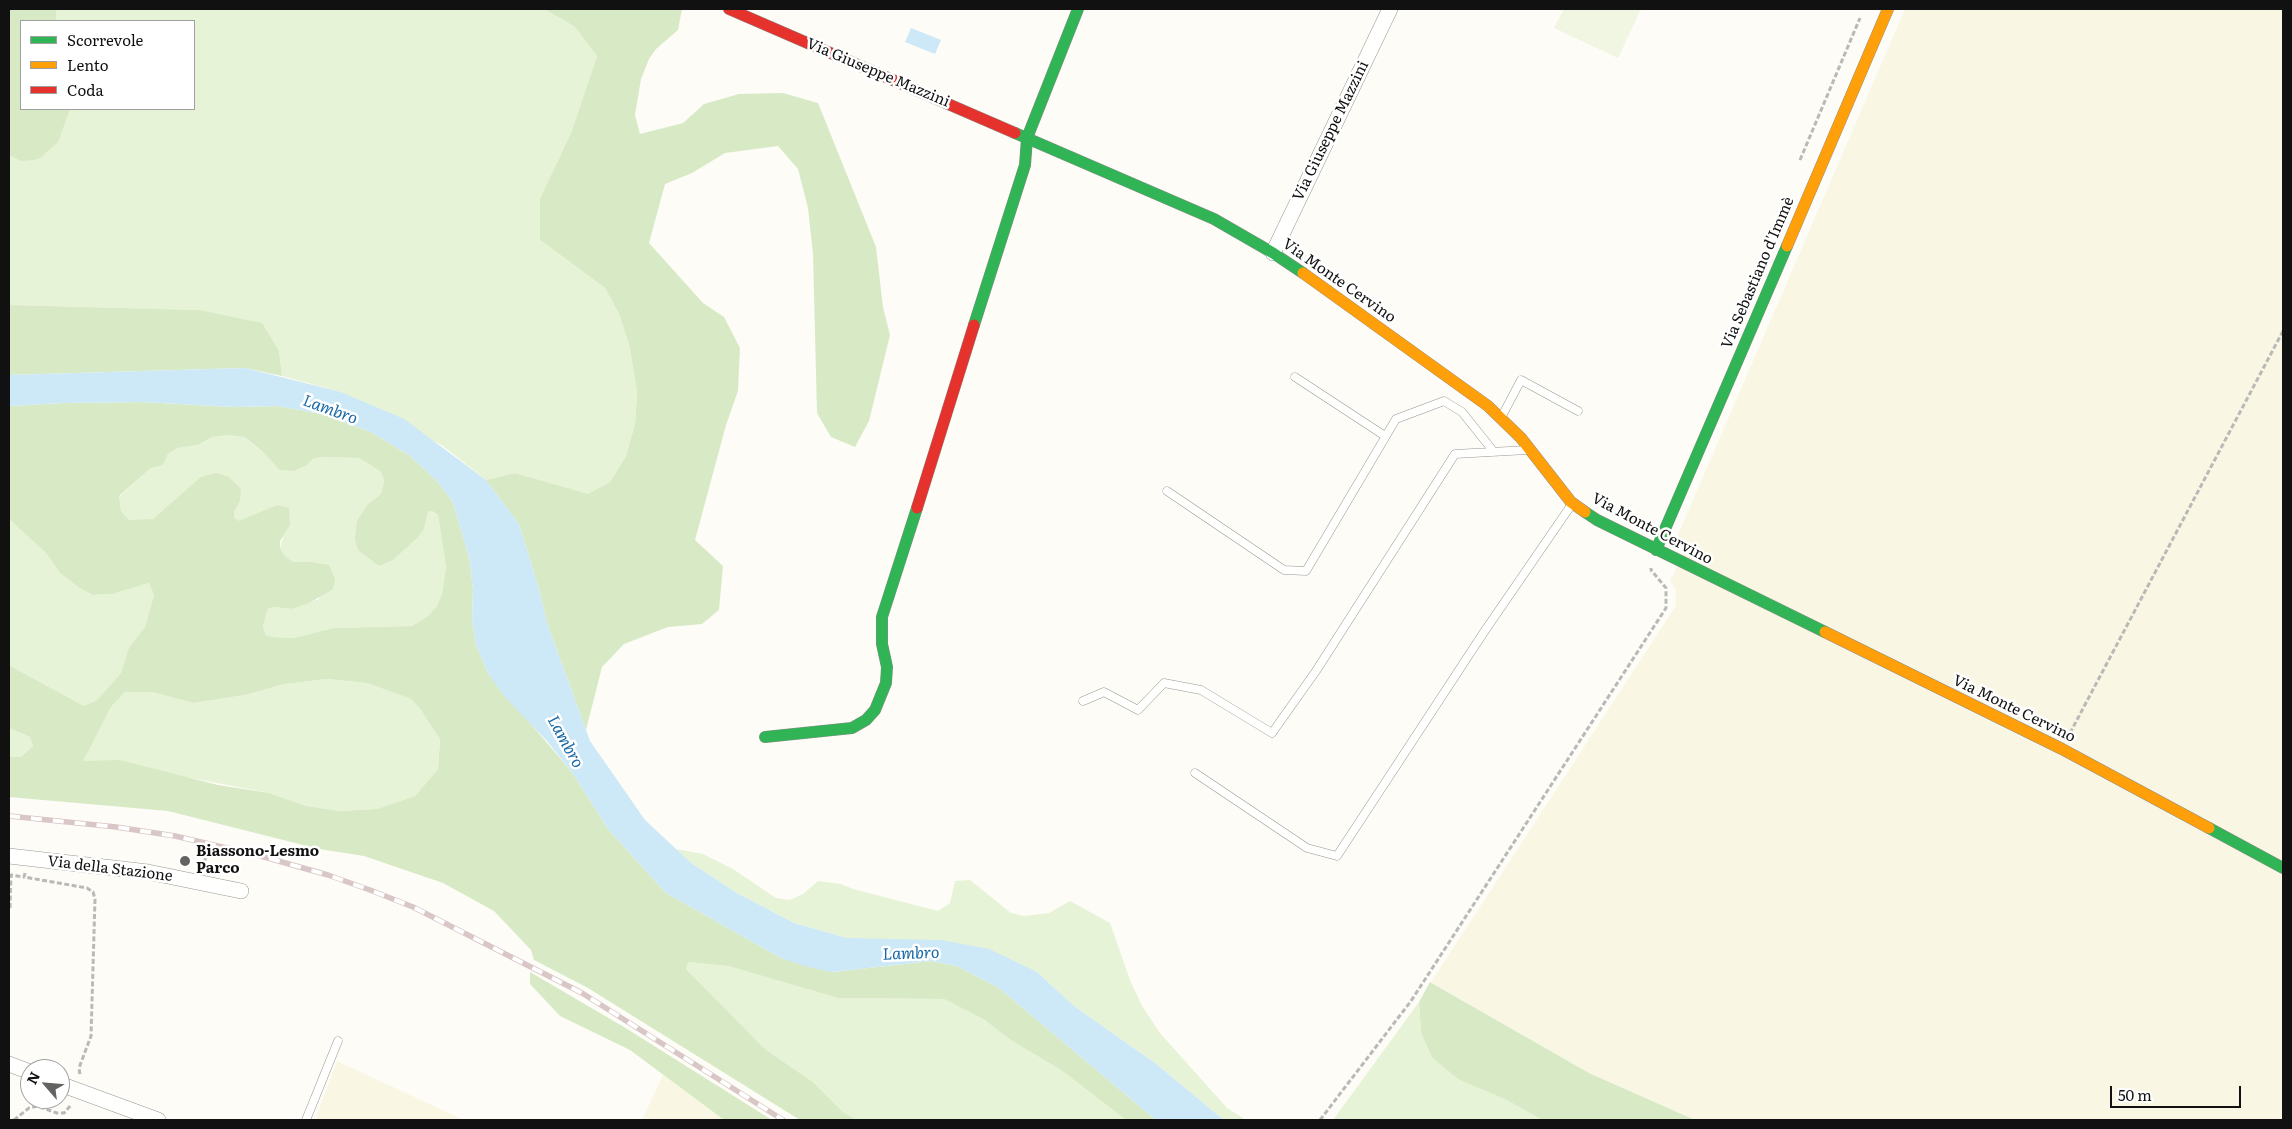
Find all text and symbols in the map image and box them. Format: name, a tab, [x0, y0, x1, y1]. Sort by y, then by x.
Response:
legend	[20, 20, 195, 110]
text: Scorrevole	[67, 28, 143, 51]
street label: Via Giuseppe Mazzini	[804, 35, 952, 111]
text: Lento	[67, 53, 108, 76]
street label: Via Giuseppe Mazzini	[1289, 58, 1373, 204]
text: Coda	[67, 78, 104, 101]
street label: Via Sebastiano d'Immè	[1718, 194, 1798, 352]
street label: Via Monte Cervino	[1279, 235, 1399, 327]
water label: Lambro	[300, 391, 360, 429]
street label: Via Monte Cervino	[1588, 490, 1716, 568]
street label: Via Monte Cervino	[1950, 671, 2078, 747]
water label: Lambro	[543, 713, 587, 771]
place label: Biassono-Lesmo Parco	[196, 843, 319, 878]
street label: Via della Stazione	[46, 852, 174, 886]
marker: Biassono-Lesmo Parco	[178, 854, 192, 868]
water label: Lambro	[882, 943, 940, 965]
north arrow	[20, 1059, 70, 1109]
text: N	[21, 1068, 44, 1087]
scale bar	[2112, 1076, 2243, 1108]
text: 50 m	[2118, 1083, 2152, 1106]

